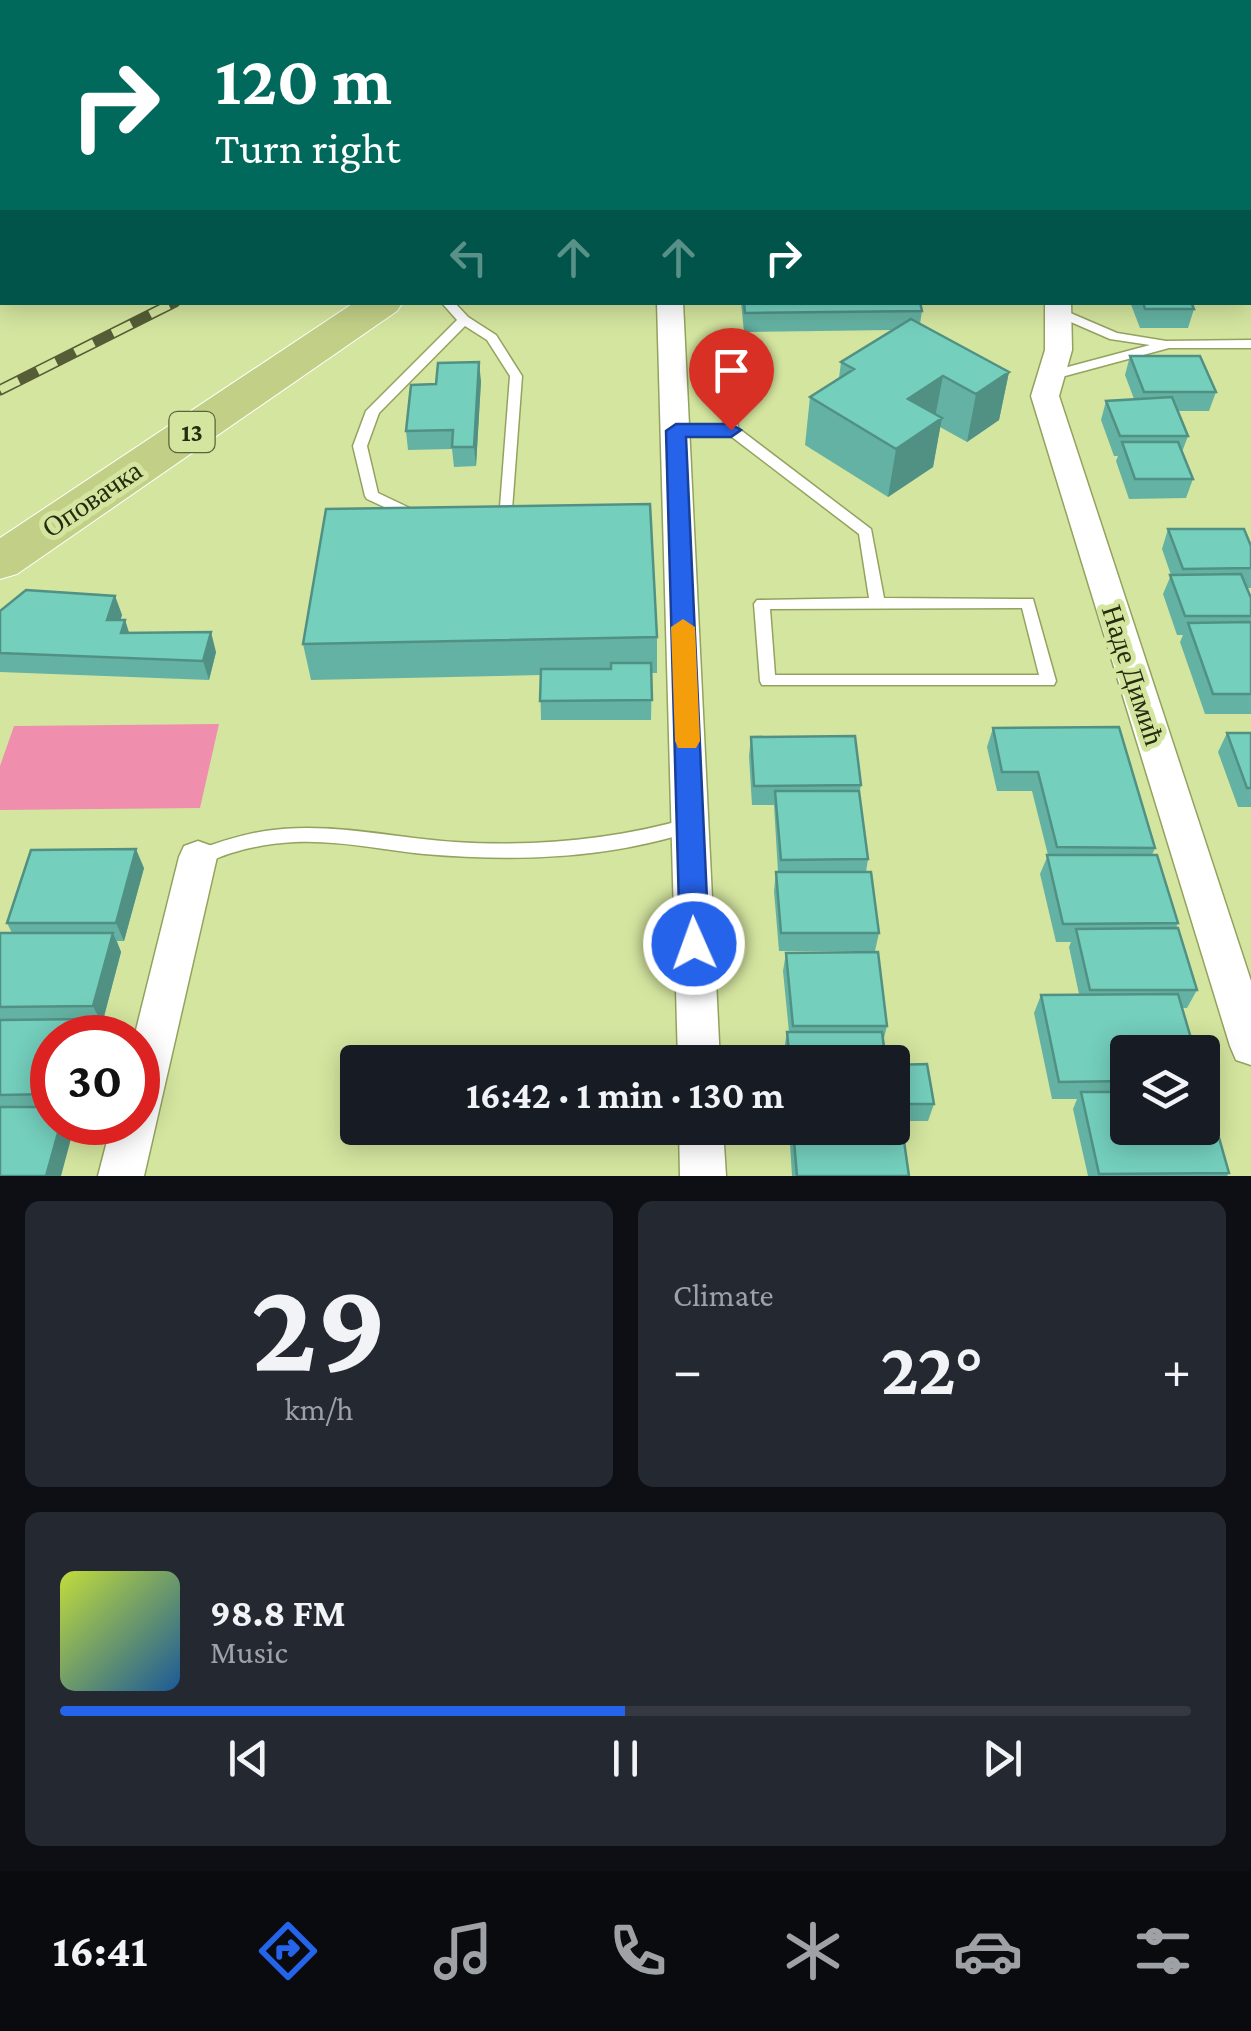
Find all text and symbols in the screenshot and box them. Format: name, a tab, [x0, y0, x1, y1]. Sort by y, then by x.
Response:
icon: right	[50, 40, 180, 170]
text: 120 m	[215, 41, 392, 119]
text: Turn right	[215, 123, 400, 173]
icon: left	[441, 230, 496, 285]
icon: ahead	[546, 230, 601, 285]
icon: ahead	[651, 230, 706, 285]
icon: right	[756, 230, 811, 285]
pin	[689, 328, 774, 431]
icon: arrive	[704, 343, 759, 398]
road number: 13	[170, 412, 214, 452]
street label: Оповачка	[36, 454, 148, 543]
street label: Наде Димић	[1096, 601, 1170, 749]
position arrow	[642, 892, 746, 996]
speed limit sign: 30	[30, 1015, 160, 1145]
map controls	[1110, 1035, 1220, 1145]
button: layers	[1110, 1035, 1220, 1145]
text: 16:42 · 1 min · 130 m	[466, 1074, 784, 1116]
text: 29	[251, 1253, 387, 1398]
text: Climate	[673, 1277, 774, 1313]
text: 22°	[880, 1327, 984, 1410]
text: −	[673, 1339, 702, 1400]
text: +	[1162, 1339, 1191, 1400]
text: km/h	[285, 1391, 354, 1427]
text: 98.8 FM	[210, 1592, 346, 1634]
text: Music	[210, 1634, 288, 1670]
icon: previous	[221, 1731, 276, 1786]
icon: pause	[598, 1731, 653, 1786]
icon: next	[975, 1731, 1030, 1786]
icon: directions	[253, 1916, 323, 1986]
icon: music	[428, 1916, 498, 1986]
icon: phone	[603, 1916, 673, 1986]
icon: climate	[778, 1916, 848, 1986]
icon: car	[953, 1916, 1023, 1986]
icon: filters	[1128, 1916, 1198, 1986]
text: 16:41	[53, 1926, 148, 1976]

